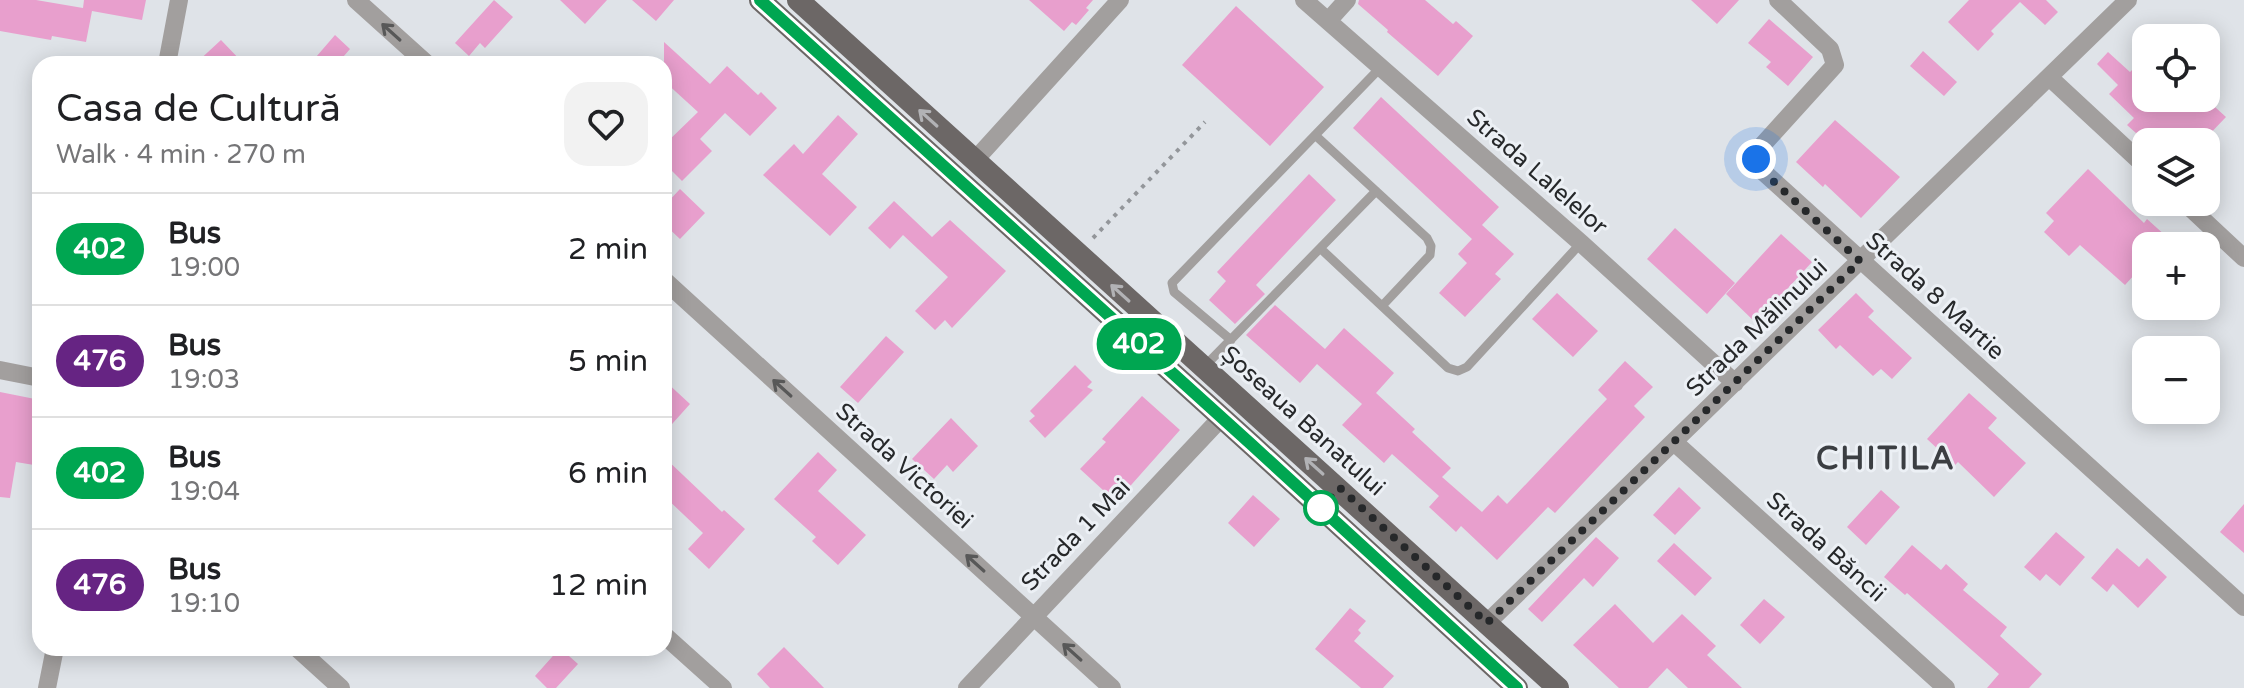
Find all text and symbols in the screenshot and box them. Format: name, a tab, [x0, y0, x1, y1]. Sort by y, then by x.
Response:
one-way arrow	[382, 23, 402, 41]
map controls	[2132, 24, 2220, 424]
button: locate	[2132, 24, 2220, 112]
button: heart	[564, 82, 648, 166]
text: Casa de Cultură	[56, 86, 341, 132]
street label: Strada Lalelelor	[1461, 103, 1614, 242]
one-way arrow	[918, 108, 938, 127]
button: layers	[2132, 128, 2220, 216]
text: Walk · 4 min · 270 m	[56, 139, 306, 170]
your location	[1736, 139, 1776, 179]
text: Bus	[168, 215, 221, 252]
street label: Strada 8 Martie	[1860, 226, 2010, 366]
text: 2 min	[568, 231, 648, 268]
text: 402	[74, 232, 126, 266]
button: +	[2132, 232, 2220, 320]
text: 19:00	[168, 252, 240, 283]
street label: Strada Mălinului	[1680, 253, 1834, 403]
one-way arrow	[1111, 284, 1131, 302]
line badge: 402	[1093, 318, 1185, 370]
text: Bus	[168, 327, 221, 364]
text: 402	[1113, 327, 1165, 361]
button: −	[2132, 336, 2220, 424]
street label: Șoseaua Banatului	[1215, 340, 1391, 502]
text: 5 min	[568, 343, 648, 380]
text: 476	[74, 344, 126, 378]
text: 19:03	[168, 364, 240, 395]
one-way arrow	[773, 380, 793, 398]
street label: Strada Victoriei	[829, 397, 979, 535]
text: Bus	[168, 439, 221, 476]
district label: CHITILA	[1816, 440, 1956, 478]
text: 6 min	[568, 455, 648, 492]
text: 402	[74, 456, 126, 490]
one-way arrow	[1305, 457, 1325, 475]
street label: Strada 1 Mai	[1015, 473, 1137, 597]
text: 19:04	[168, 476, 240, 507]
street label: Strada Băncii	[1760, 486, 1892, 608]
unlabelled marker	[1304, 491, 1338, 525]
text: Bus	[168, 551, 221, 588]
one-way arrow	[965, 555, 985, 573]
text: 12 min	[549, 567, 648, 604]
text: 476	[74, 568, 126, 602]
text: 19:10	[168, 588, 240, 619]
one-way arrow	[1062, 642, 1082, 661]

